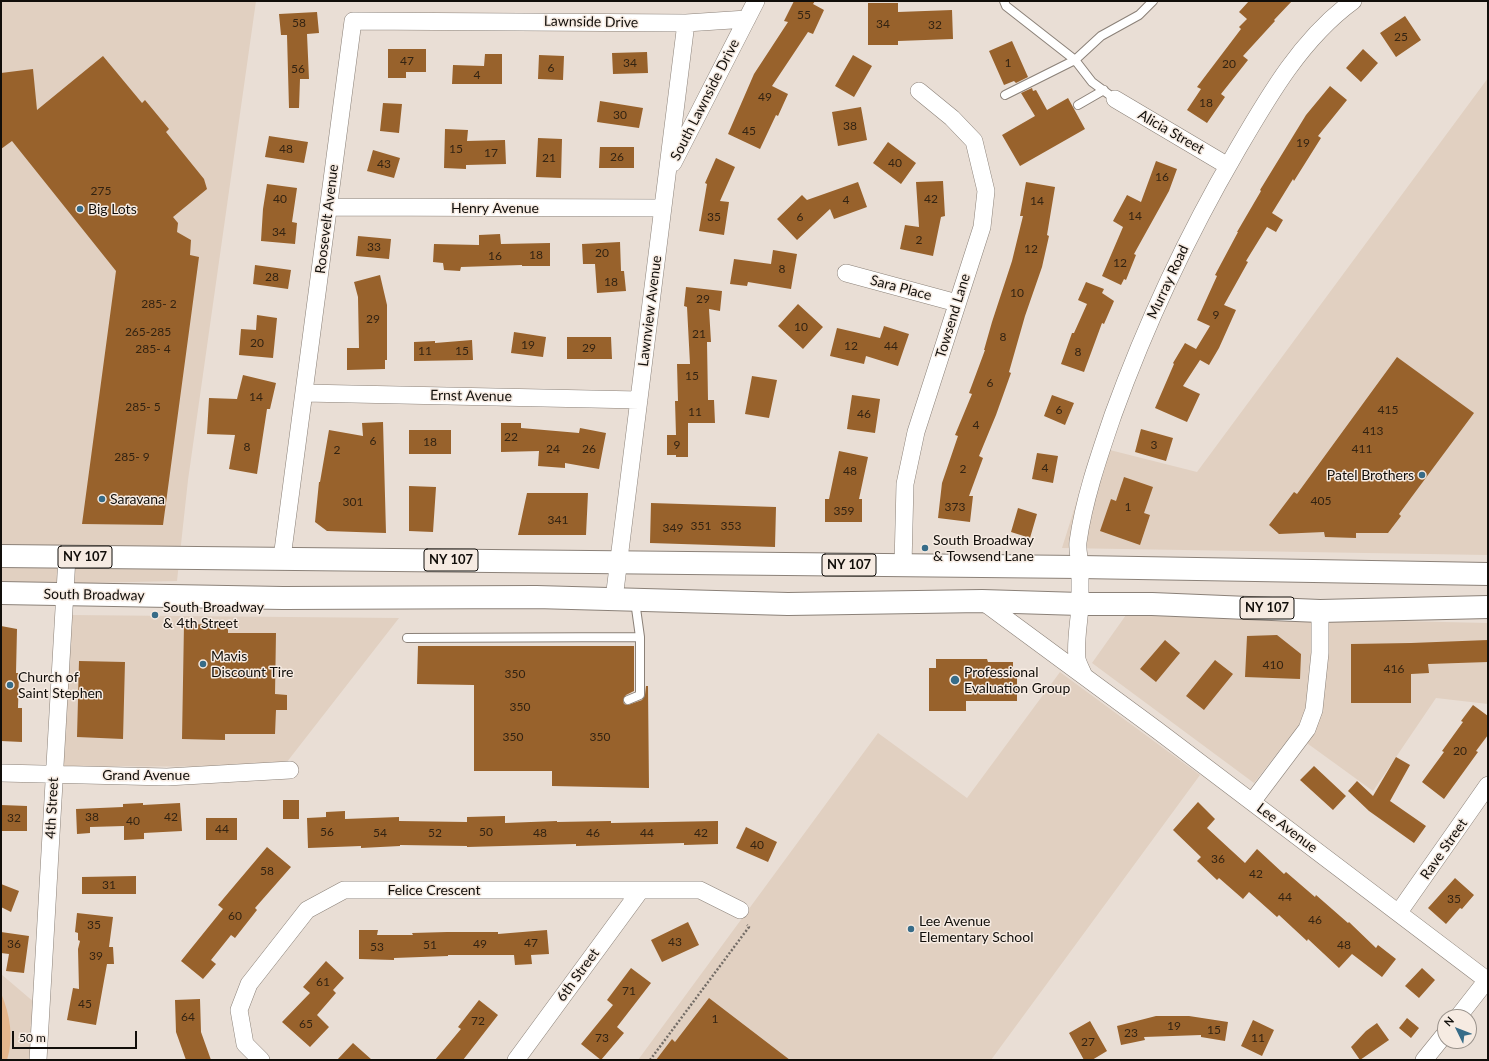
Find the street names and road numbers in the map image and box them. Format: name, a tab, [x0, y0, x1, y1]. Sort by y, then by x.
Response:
street label: Lawnside Drive	[544, 13, 638, 31]
street label: South Lawnside Drive	[667, 36, 743, 164]
street label: Alicia Street	[1135, 106, 1207, 158]
street label: Roosevelt Avenue	[312, 163, 342, 275]
street label: Henry Avenue	[451, 200, 539, 216]
street label: Murray Road	[1144, 242, 1192, 322]
street label: Lawnview Avenue	[635, 255, 665, 367]
street label: Sara Place	[869, 272, 933, 304]
street label: Towsend Lane	[932, 272, 974, 360]
street label: Ernst Avenue	[430, 387, 512, 405]
road number: NY 107	[58, 546, 112, 568]
road number: NY 107	[424, 549, 478, 571]
road number: NY 107	[822, 554, 876, 576]
street label: South Broadway	[43, 586, 145, 604]
road number: NY 107	[1240, 597, 1294, 619]
street label: Grand Avenue	[102, 767, 190, 783]
street label: 4th Street	[42, 777, 62, 839]
street label: Lee Avenue	[1253, 800, 1321, 856]
street label: Rave Street	[1417, 815, 1471, 883]
street label: Felice Crescent	[387, 882, 481, 898]
street label: 6th Street	[553, 945, 603, 1005]

